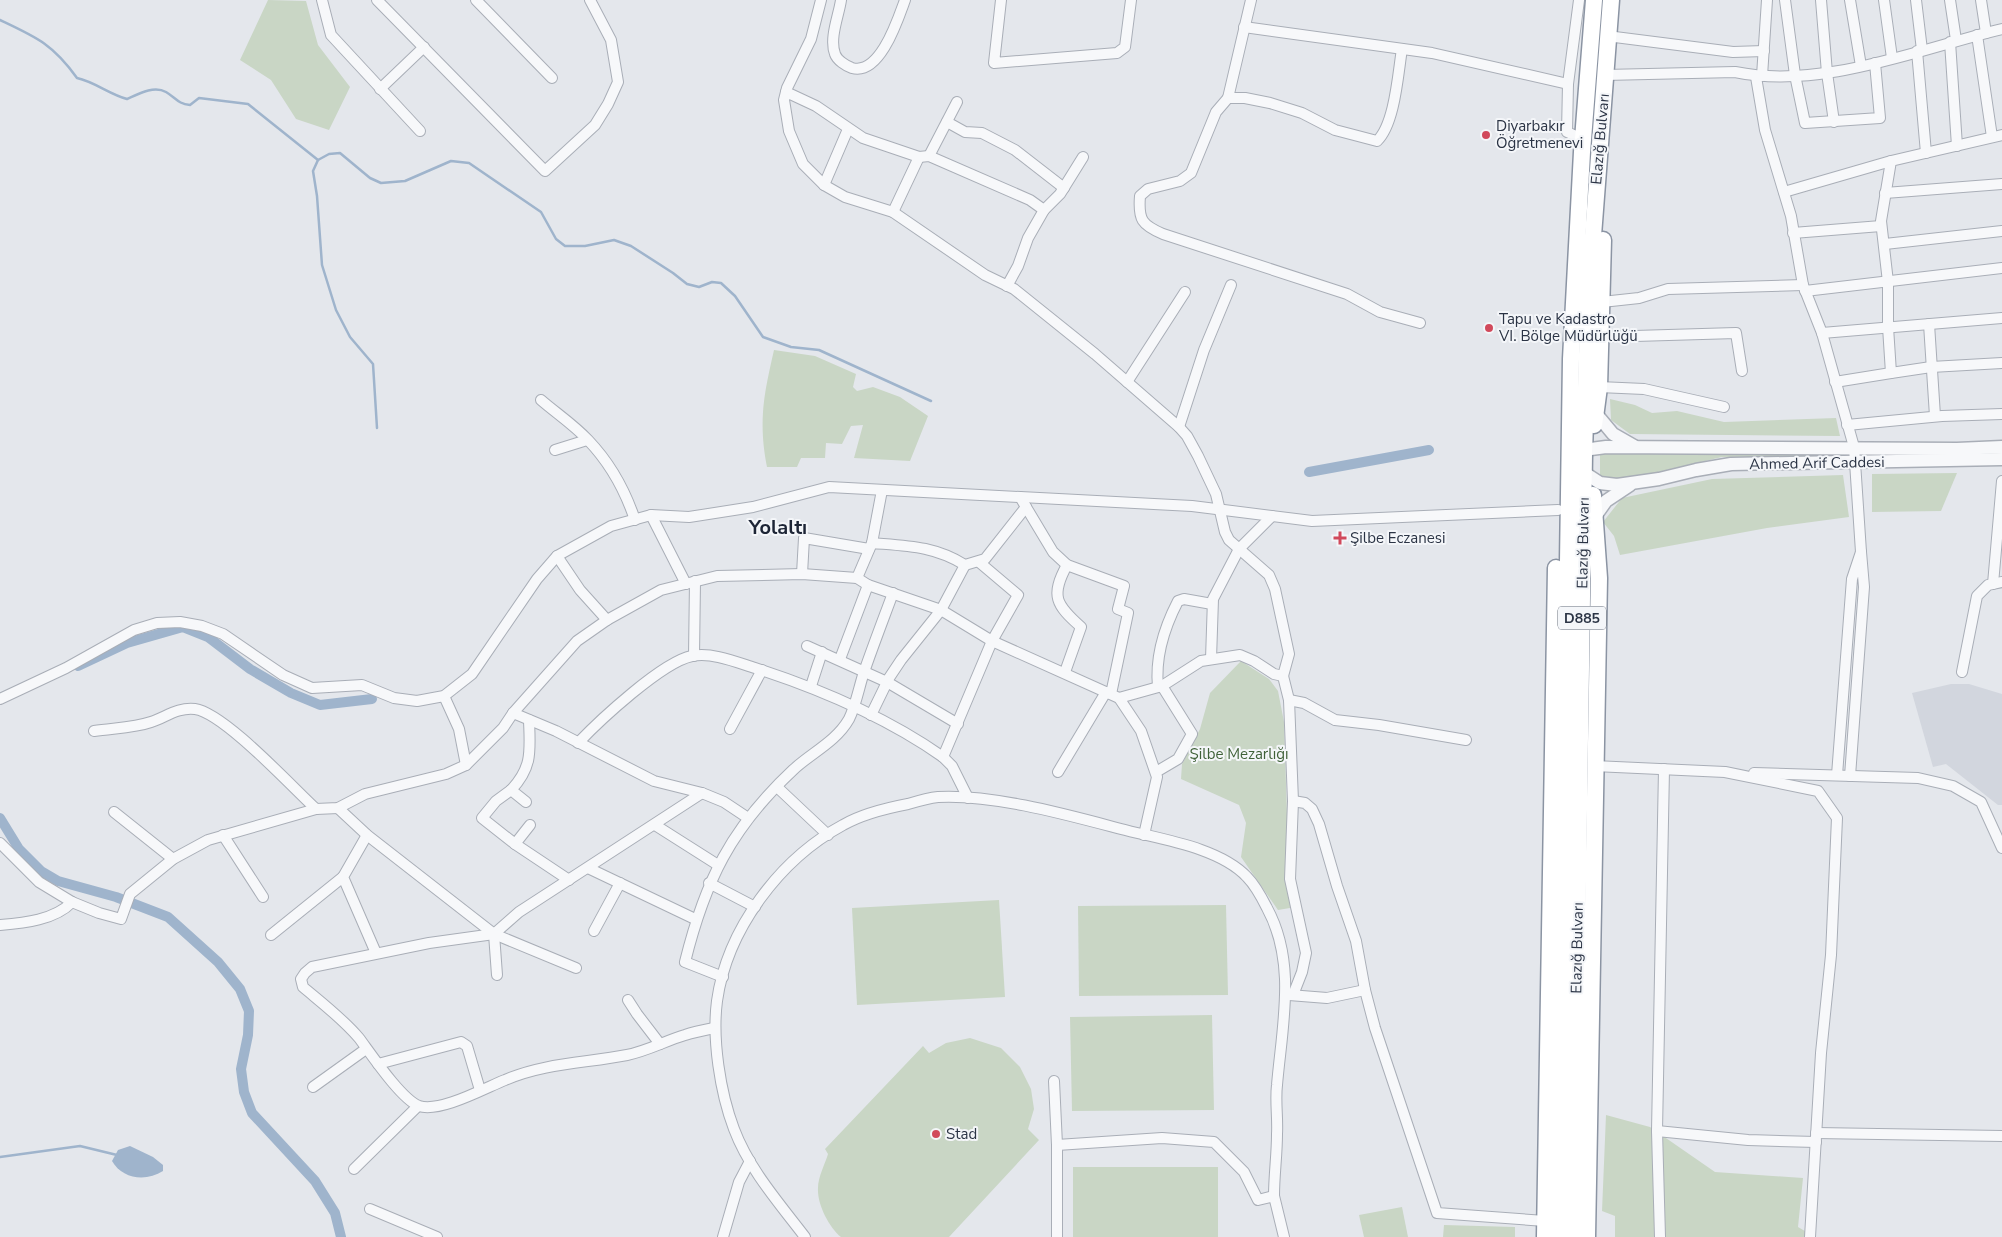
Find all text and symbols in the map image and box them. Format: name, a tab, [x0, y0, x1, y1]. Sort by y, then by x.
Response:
street label: Elazığ Bulvarı	[1586, 93, 1614, 185]
place label: Diyarbakır Öğretmenevi	[1496, 116, 1583, 153]
marker: Diyarbakır Öğretmenevi	[1480, 129, 1492, 141]
place label: Tapu ve Kadastro VI. Bölge Müdürlüğü	[1498, 309, 1638, 346]
marker: Tapu ve Kadastro VI. Bölge Müdürlüğü	[1483, 322, 1495, 334]
street label: Ahmed Arif Caddesi	[1749, 452, 1885, 474]
street label: Elazığ Bulvarı	[1572, 497, 1594, 589]
district label: Yolaltı	[748, 514, 807, 541]
place label: Şilbe Eczanesi	[1350, 528, 1445, 548]
marker: Şilbe Eczanesi	[1334, 532, 1346, 544]
road number: D885	[1558, 606, 1606, 630]
park label: Şilbe Mezarlığı	[1190, 744, 1288, 764]
street label: Elazığ Bulvarı	[1566, 902, 1588, 994]
place label: Stad	[946, 1124, 977, 1144]
marker: Stad	[930, 1128, 942, 1140]

